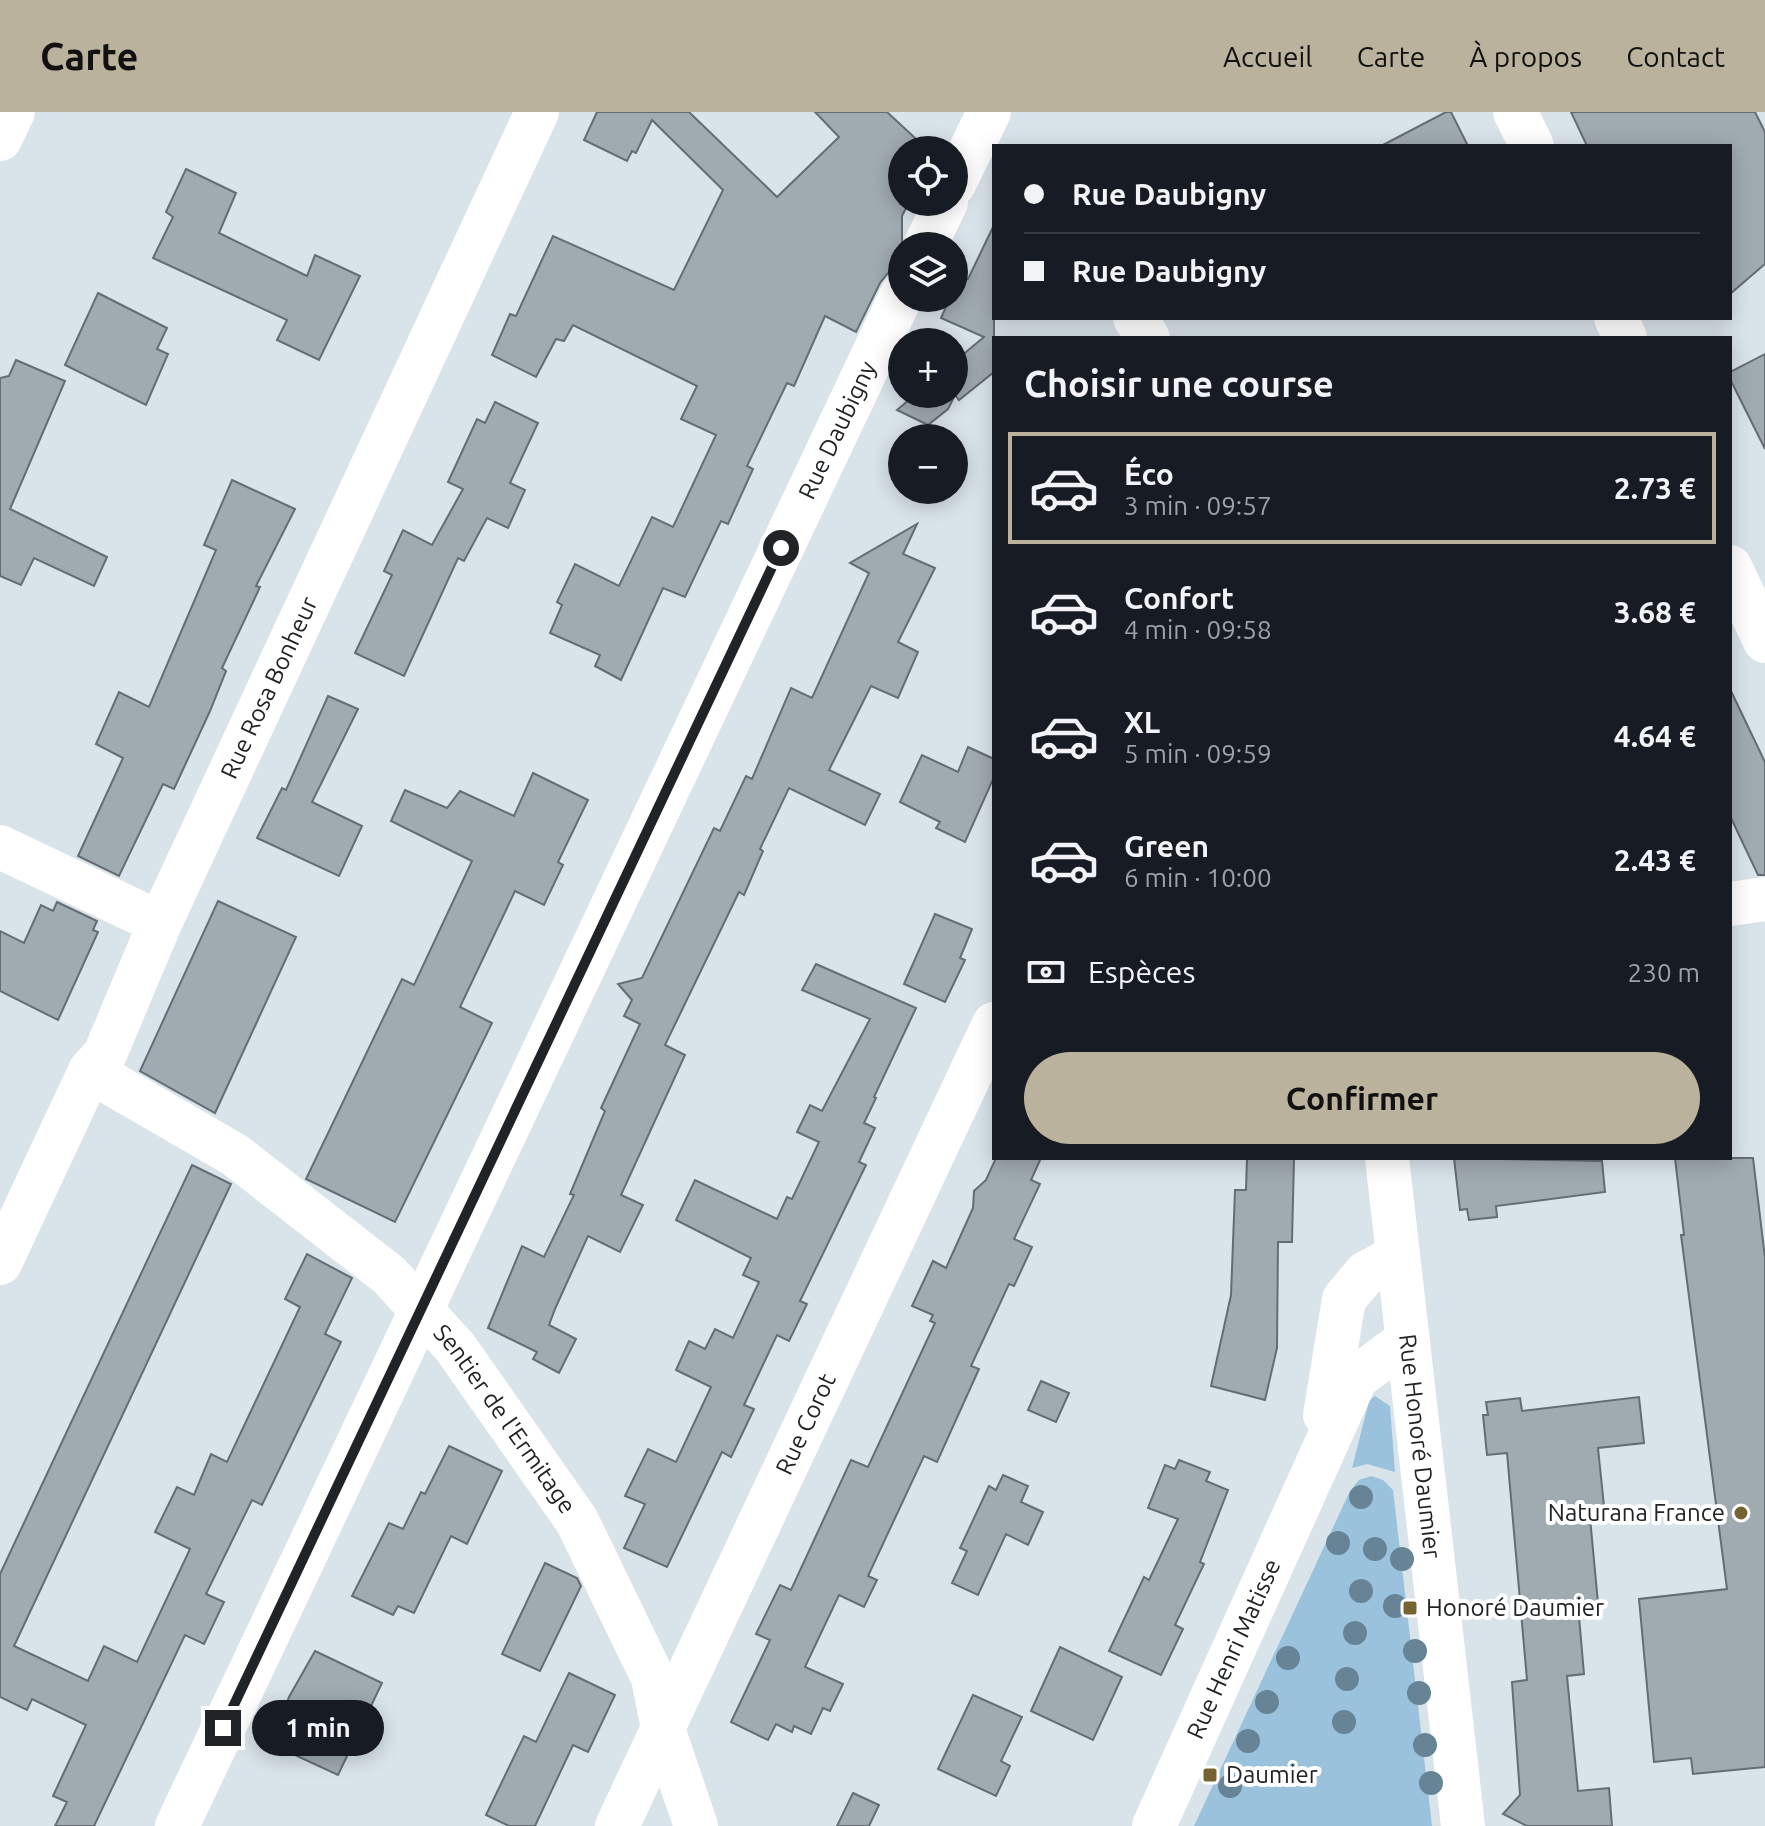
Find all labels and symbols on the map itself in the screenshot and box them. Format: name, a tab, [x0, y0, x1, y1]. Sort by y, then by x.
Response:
street label: Rue Daubigny	[793, 357, 881, 503]
route start	[763, 530, 799, 566]
street label: Rue Rosa Bonheur	[215, 593, 323, 783]
street label: Sentier de l'Ermitage	[428, 1319, 581, 1518]
street label: Rue Honoré Daumier	[1394, 1332, 1446, 1560]
street label: Rue Corot	[770, 1369, 841, 1479]
place label: Naturana France	[1548, 1499, 1725, 1526]
marker: Naturana France	[1732, 1504, 1750, 1522]
street label: Rue Henri Matisse	[1181, 1555, 1285, 1743]
place label: Honoré Daumier	[1426, 1594, 1604, 1621]
marker: Honoré Daumier	[1401, 1599, 1419, 1617]
callout: 1 min	[251, 1700, 383, 1756]
route end	[205, 1710, 241, 1746]
place label: Daumier	[1226, 1761, 1318, 1788]
marker: Daumier	[1201, 1766, 1219, 1784]

